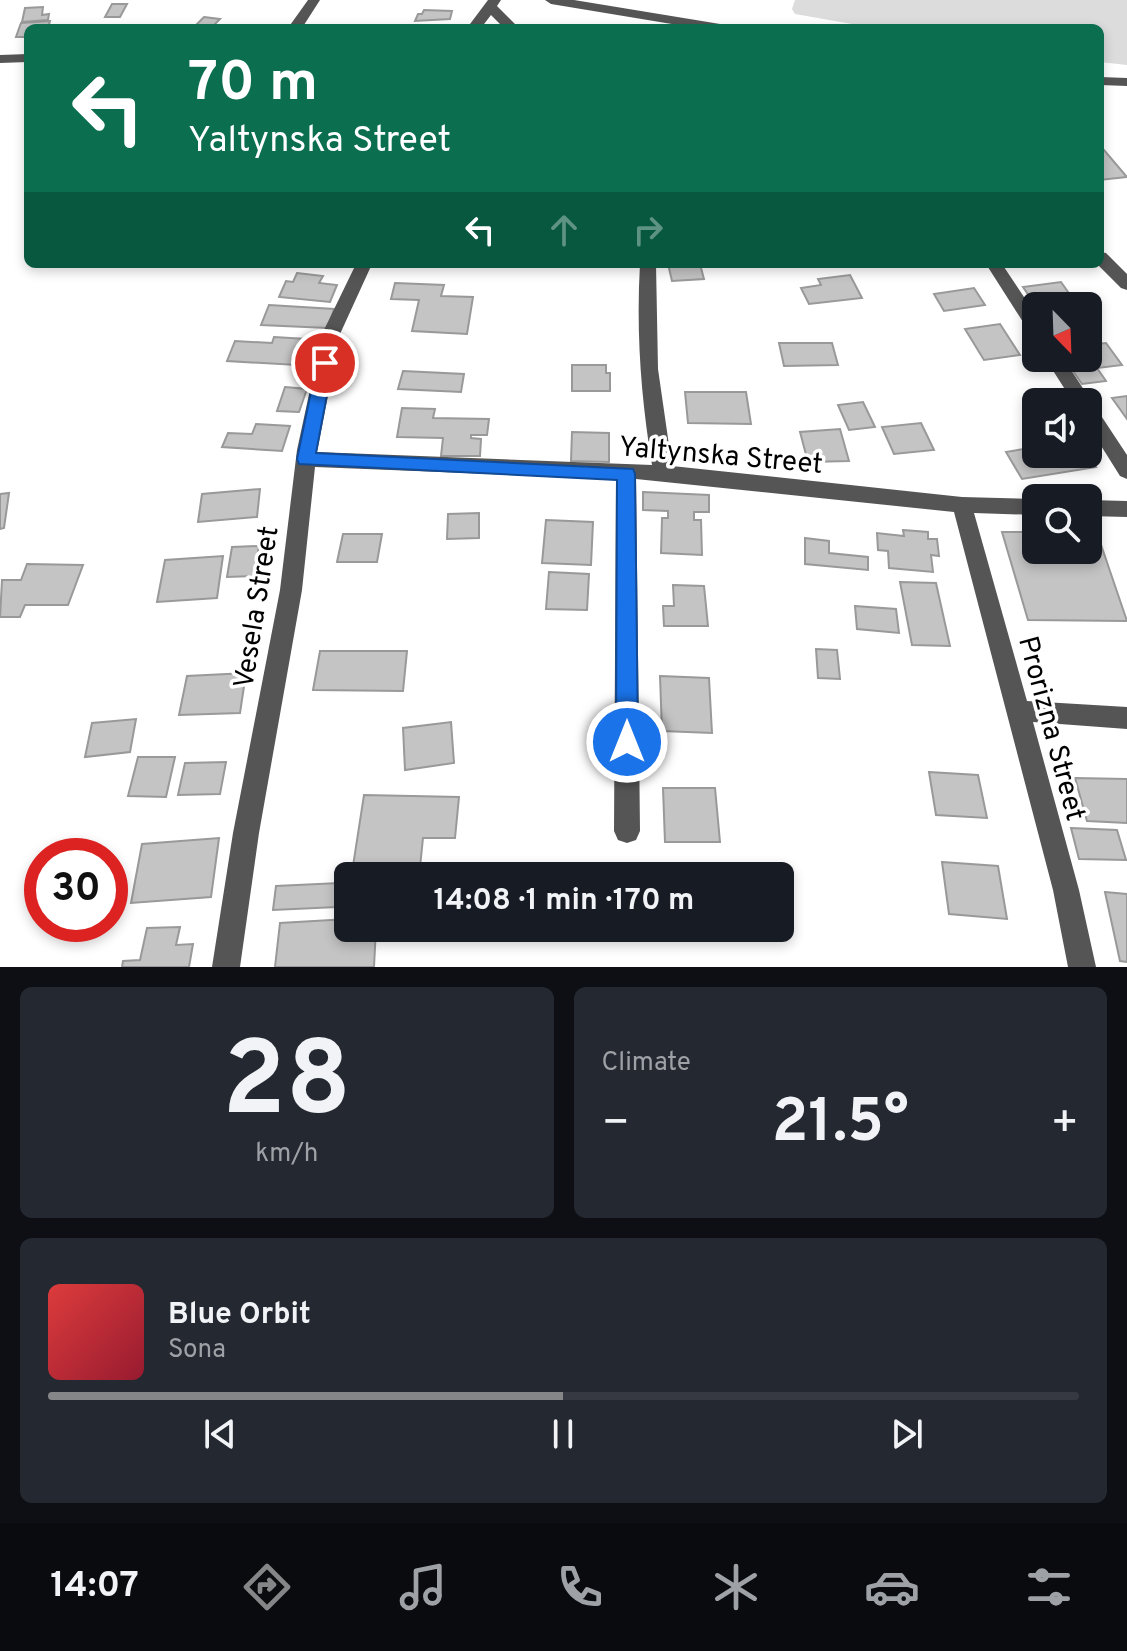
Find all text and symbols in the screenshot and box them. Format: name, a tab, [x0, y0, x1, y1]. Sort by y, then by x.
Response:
text: 70 m	[188, 50, 318, 120]
icon: left	[56, 56, 160, 160]
text: Yaltynska Street	[188, 119, 451, 165]
icon: left	[458, 208, 502, 252]
icon: ahead	[542, 208, 586, 252]
icon: right	[626, 208, 670, 252]
north arrow	[1022, 292, 1102, 372]
map controls	[1022, 292, 1102, 564]
pin	[291, 329, 359, 397]
icon: arrive	[303, 341, 347, 385]
button: sound	[1022, 388, 1102, 468]
street label: Yaltynska Street	[617, 430, 824, 484]
button: search	[1022, 484, 1102, 564]
street label: Vesela Street	[227, 524, 289, 691]
street label: Prorizna Street	[1008, 633, 1092, 825]
position arrow	[585, 700, 669, 784]
speed limit sign: 30	[24, 838, 128, 942]
text: 14:08 · 1 min · 170 m	[434, 883, 694, 920]
text: 28	[222, 1020, 351, 1152]
text: Climate	[602, 1047, 691, 1080]
text: 21.5°	[772, 1087, 909, 1163]
text: −	[602, 1097, 630, 1153]
text: +	[1051, 1097, 1079, 1153]
text: km/h	[255, 1138, 318, 1171]
text: Blue Orbit	[168, 1297, 311, 1334]
text: Sona	[168, 1334, 226, 1367]
icon: previous	[198, 1412, 242, 1456]
icon: pause	[541, 1412, 585, 1456]
icon: next	[885, 1412, 929, 1456]
icon: directions	[239, 1559, 295, 1615]
icon: music	[395, 1559, 451, 1615]
icon: phone	[552, 1559, 608, 1615]
icon: climate	[708, 1559, 764, 1615]
icon: car	[864, 1559, 920, 1615]
icon: filters	[1021, 1559, 1077, 1615]
text: 14:07	[50, 1564, 139, 1610]

